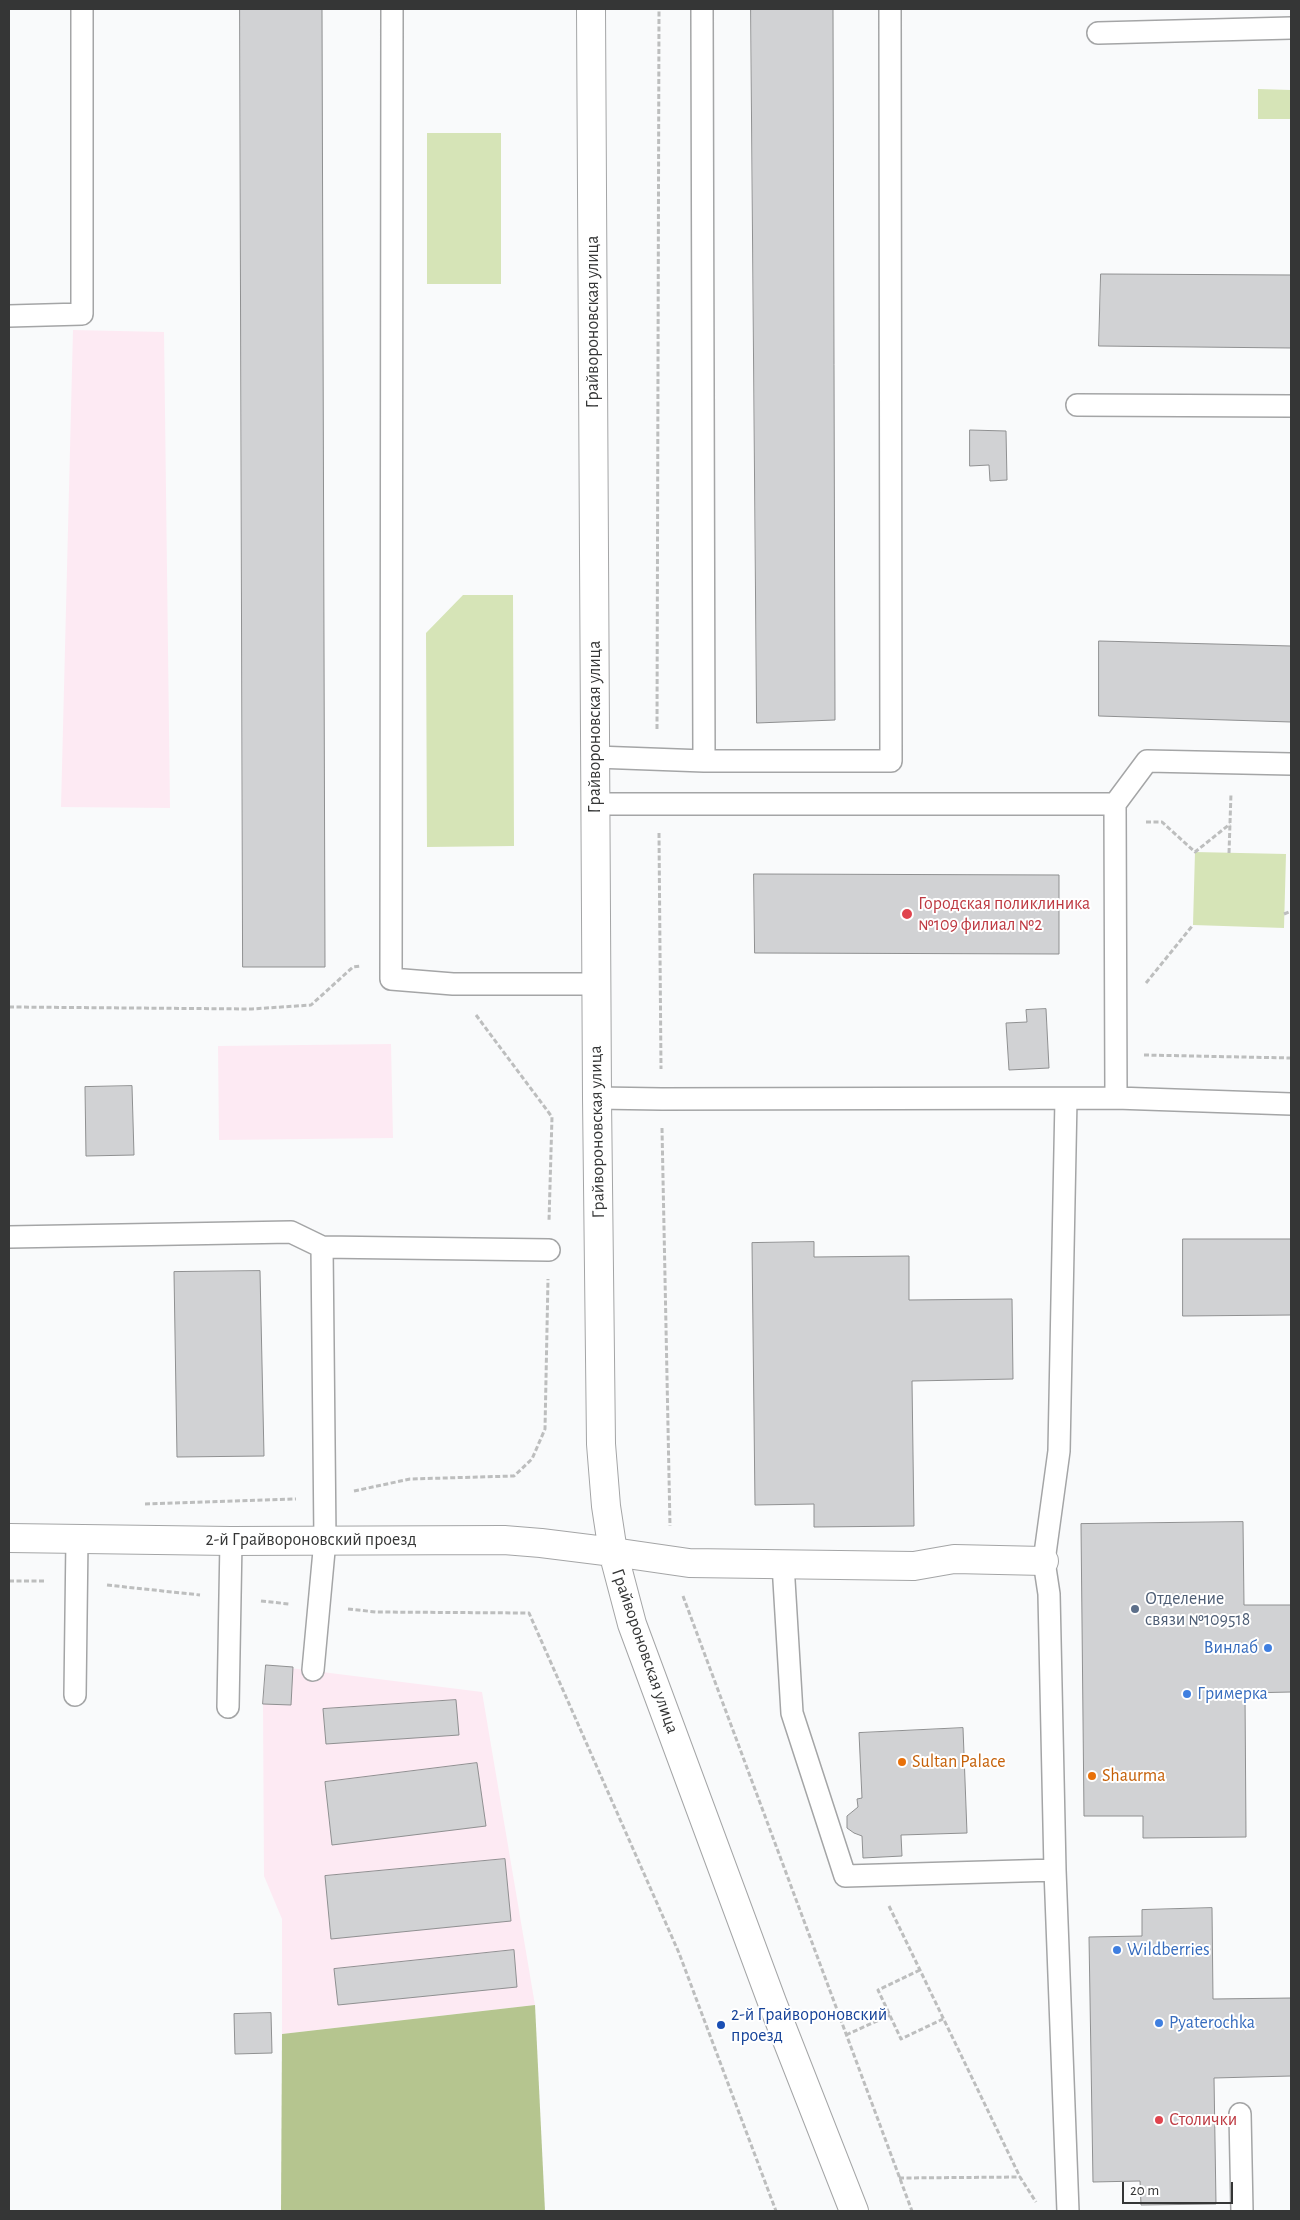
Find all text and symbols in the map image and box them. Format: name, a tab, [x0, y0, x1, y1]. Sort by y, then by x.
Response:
street label: Грайвороновская улица	[582, 235, 604, 409]
street label: Грайвороновская улица	[584, 640, 606, 814]
place label: Городская поликлиника №109 филиал №2	[918, 893, 1090, 936]
marker: Городская поликлиника №109 филиал №2	[900, 907, 914, 921]
street label: Грайвороновская улица	[585, 1045, 609, 1219]
street label: 2-й Грайвороновский проезд	[205, 1529, 417, 1551]
street label: Грайвороновская улица	[607, 1566, 683, 1736]
place label: Отделение связи №109518	[1145, 1588, 1250, 1630]
marker: Отделение связи №109518	[1129, 1603, 1141, 1615]
place label: Винлаб	[1204, 1637, 1258, 1659]
marker: Винлаб	[1262, 1642, 1274, 1654]
place label: Гримерка	[1197, 1683, 1268, 1705]
marker: Гримерка	[1181, 1688, 1193, 1700]
place label: Sultan Palace	[912, 1751, 1005, 1773]
marker: Sultan Palace	[896, 1756, 908, 1768]
place label: Shaurma	[1102, 1765, 1166, 1787]
marker: Shaurma	[1086, 1770, 1098, 1782]
place label: Wildberries	[1127, 1939, 1210, 1961]
marker: Wildberries	[1111, 1944, 1123, 1956]
place label: 2-й Грайвороновский проезд	[731, 2004, 887, 2046]
place label: Pyaterochka	[1169, 2012, 1255, 2034]
marker: Pyaterochka	[1153, 2017, 1165, 2029]
marker: 2-й Грайвороновский проезд	[715, 2019, 727, 2031]
place label: Столички	[1169, 2109, 1237, 2131]
marker: Столички	[1153, 2114, 1165, 2126]
scale bar	[1125, 2172, 1236, 2204]
text: 20 m	[1130, 2183, 1159, 2198]

